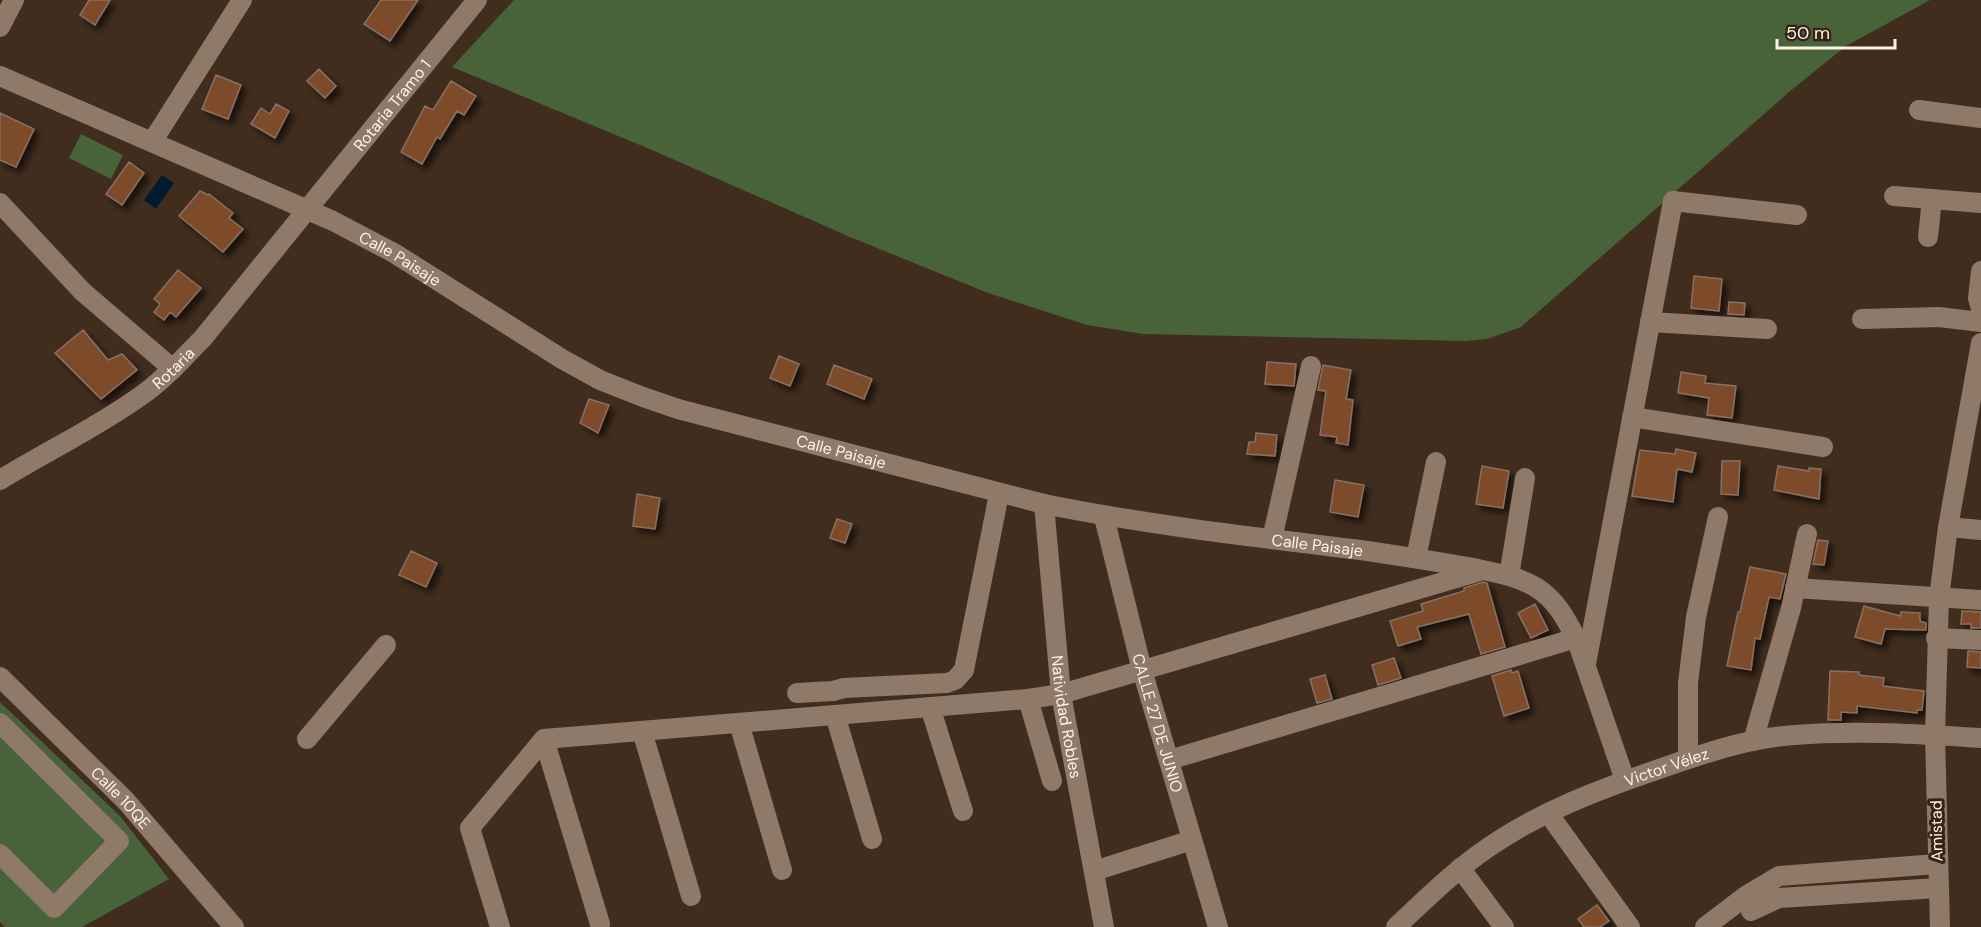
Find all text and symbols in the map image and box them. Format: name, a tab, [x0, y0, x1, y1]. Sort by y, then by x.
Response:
scale bar	[1777, 12, 1896, 50]
text: 50 m	[1786, 21, 1830, 45]
street label: Rotaria Tramo 1	[349, 55, 436, 155]
street label: Calle Paisaje	[355, 226, 445, 291]
street label: Rotaria	[148, 343, 199, 394]
street label: Calle Paisaje	[794, 430, 888, 474]
street label: Calle Paisaje	[1270, 529, 1364, 561]
street label: CALLE 27 DE JUNIO	[1127, 652, 1188, 795]
street label: Natividad Robles	[1047, 654, 1086, 780]
street label: Victor Vélez	[1621, 743, 1711, 791]
street label: Calle 10QE	[86, 762, 155, 833]
street label: Amistad	[1925, 800, 1948, 862]

